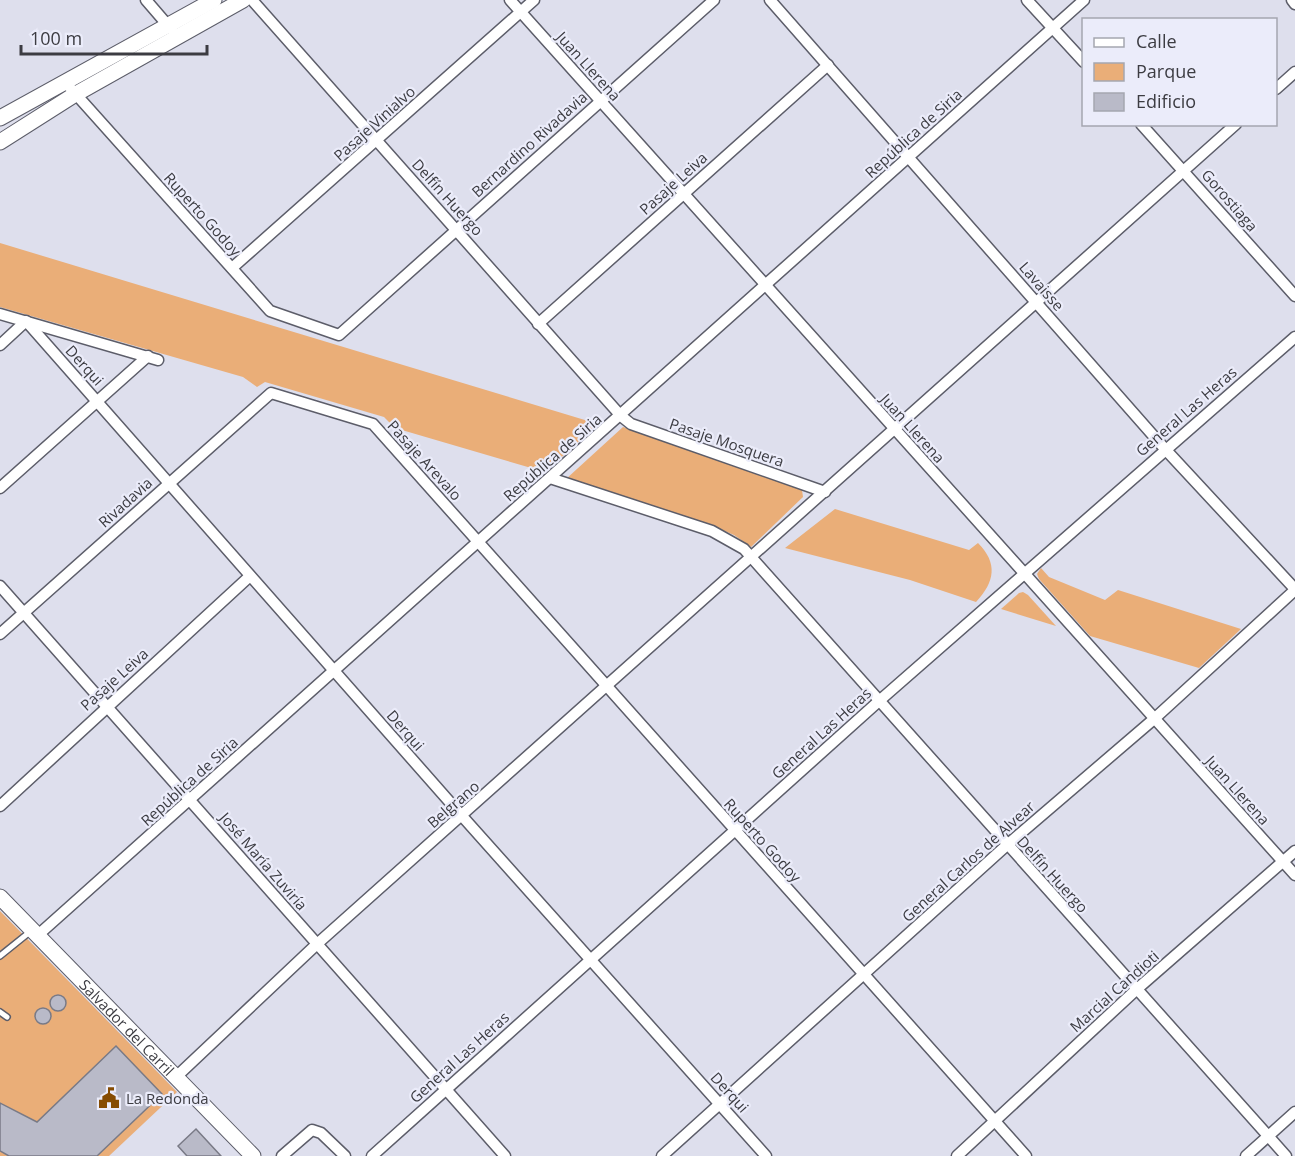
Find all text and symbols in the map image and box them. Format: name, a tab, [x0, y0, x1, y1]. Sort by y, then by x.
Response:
scale bar	[21, 18, 207, 56]
legend	[1082, 18, 1277, 126]
text: 100 m	[30, 26, 82, 50]
street label: Juan Llerena	[551, 26, 625, 105]
text: Calle	[1136, 29, 1177, 53]
text: Parque	[1136, 59, 1196, 83]
street label: Pasaje Vinialvo	[329, 81, 419, 165]
street label: República de Siria	[860, 84, 966, 182]
street label: Bernardino Rivadavia	[467, 87, 591, 201]
text: Edificio	[1136, 89, 1196, 113]
street label: Pasaje Leiva	[635, 147, 711, 219]
street label: Delfín Huergo	[408, 154, 488, 240]
street label: Gorostiaga	[1197, 165, 1263, 235]
street label: Ruperto Godoy	[160, 168, 246, 260]
street label: Lavaisse	[1015, 257, 1069, 315]
street label: Derqui	[62, 341, 108, 389]
street label: General Las Heras	[1131, 362, 1241, 460]
street label: Juan Llerena	[875, 388, 949, 467]
street label: República de Siria	[499, 409, 605, 505]
street label: Pasaje Mosquera	[667, 413, 787, 471]
street label: Pasaje Arevalo	[384, 416, 466, 504]
street label: Rivadavia	[94, 472, 156, 532]
street label: Pasaje Leiva	[76, 643, 152, 715]
street label: General Las Heras	[767, 683, 875, 783]
street label: Derqui	[383, 705, 429, 755]
street label: República de Siria	[136, 732, 242, 830]
street label: Juan Llerena	[1200, 750, 1274, 829]
street label: Belgrano	[423, 776, 483, 832]
street label: Ruperto Godoy	[720, 794, 806, 886]
street label: General Carlos de Alvear	[897, 796, 1039, 926]
street label: José María Zuviría	[215, 806, 312, 914]
street label: Delfín Huergo	[1013, 831, 1093, 917]
street label: Marcial Candioti	[1065, 946, 1163, 1036]
street label: Salvador del Carril	[75, 975, 179, 1080]
street label: General Las Heras	[405, 1007, 513, 1107]
street label: Derqui	[707, 1068, 753, 1116]
public building icon: La Redonda	[97, 1086, 121, 1110]
place label: La Redonda	[126, 1088, 209, 1108]

